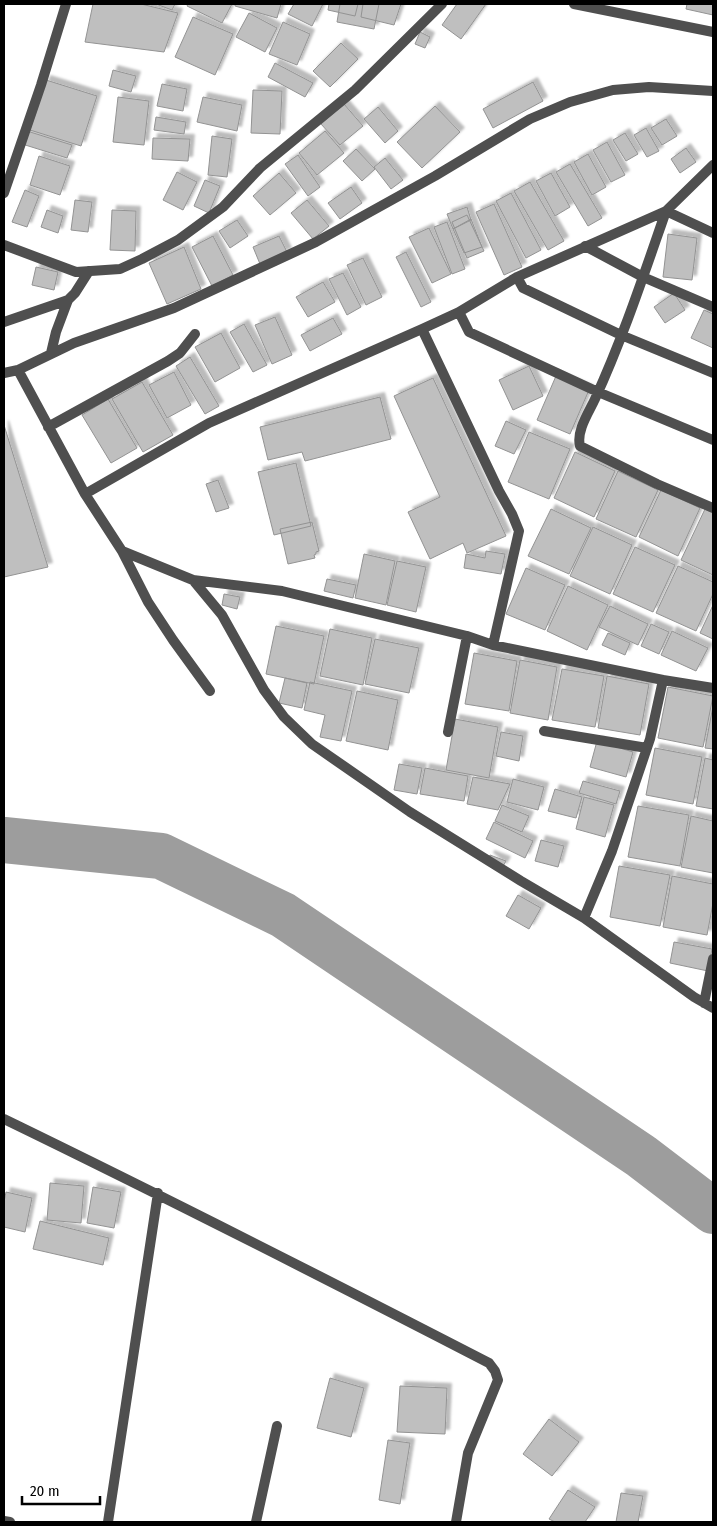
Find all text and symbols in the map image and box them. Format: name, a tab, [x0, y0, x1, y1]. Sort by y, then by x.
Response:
scale bar	[22, 1474, 100, 1506]
text: 20 m	[30, 1482, 60, 1500]

